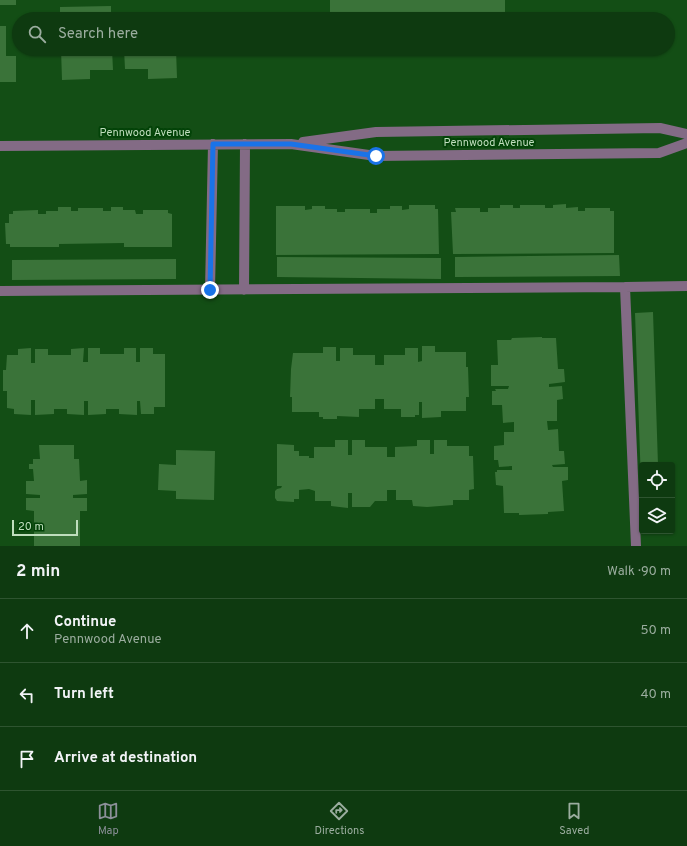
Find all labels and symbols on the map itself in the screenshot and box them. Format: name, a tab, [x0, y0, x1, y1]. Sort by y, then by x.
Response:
street label: Pennwood Avenue	[100, 126, 191, 140]
street label: Pennwood Avenue	[444, 136, 535, 150]
route start	[367, 147, 385, 165]
route end	[201, 281, 219, 299]
scale bar	[12, 518, 78, 537]

